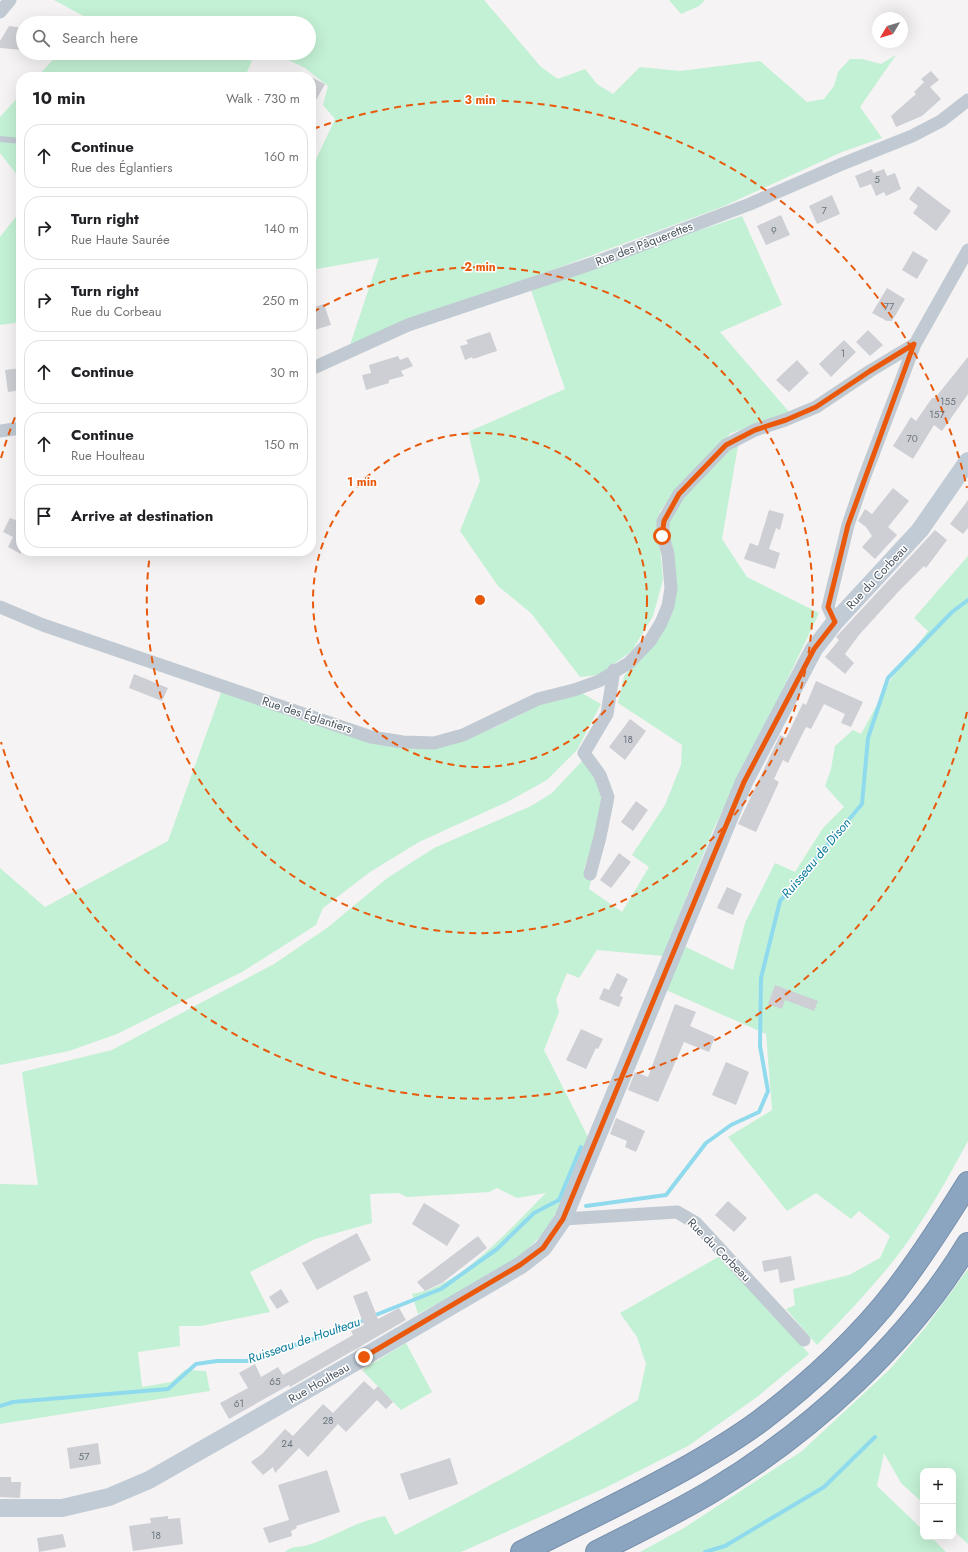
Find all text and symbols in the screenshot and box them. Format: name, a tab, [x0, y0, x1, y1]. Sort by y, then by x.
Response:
north arrow	[872, 12, 908, 48]
search box	[16, 16, 316, 60]
icon: search	[30, 27, 52, 49]
text: Search here	[62, 27, 138, 49]
text: 10 min	[32, 86, 85, 110]
text: Walk · 730 m	[226, 89, 300, 108]
text: 3 min	[464, 91, 496, 109]
text: Continue	[71, 136, 134, 158]
icon: ahead	[33, 145, 55, 167]
text: 160 m	[264, 147, 299, 166]
text: Rue des Églantiers	[71, 158, 172, 177]
house number: 5	[874, 172, 880, 187]
house number: 7	[821, 203, 827, 218]
text: Turn right	[71, 208, 139, 230]
icon: right	[33, 217, 55, 239]
street label: Rue des Pâquerettes	[593, 217, 695, 271]
text: 140 m	[264, 219, 299, 238]
house number: 9	[771, 223, 777, 238]
text: Rue Haute Saurée	[71, 230, 170, 249]
text: 2 min	[464, 258, 496, 276]
text: Turn right	[71, 280, 139, 302]
icon: right	[33, 289, 55, 311]
text: 250 m	[262, 291, 299, 310]
house number: 77	[884, 299, 895, 314]
text: Rue du Corbeau	[71, 302, 161, 321]
house number: 1	[841, 346, 845, 361]
icon: ahead	[33, 361, 55, 383]
text: Continue	[71, 361, 134, 383]
text: 30 m	[270, 363, 299, 382]
house number: 155	[940, 394, 956, 409]
house number: 157	[929, 407, 945, 422]
text: Continue	[71, 424, 134, 446]
house number: 70	[906, 431, 918, 446]
icon: ahead	[33, 433, 55, 455]
text: 150 m	[264, 435, 299, 454]
text: Rue Houlteau	[71, 446, 145, 465]
text: 1 min	[347, 473, 377, 491]
icon: arrive	[33, 505, 55, 527]
text: Arrive at destination	[71, 505, 213, 527]
route start	[653, 527, 671, 545]
street label: Rue du Corbeau	[842, 540, 912, 614]
centre of rings	[473, 593, 487, 607]
street label: Rue des Églantiers	[260, 692, 354, 738]
house number: 18	[623, 732, 633, 747]
water label: Ruisseau de Dison	[777, 814, 855, 902]
street label: Rue du Corbeau	[683, 1214, 755, 1286]
water label: Ruisseau de Houlteau	[245, 1312, 363, 1368]
route end	[355, 1348, 373, 1366]
street label: Rue Houlteau	[285, 1358, 353, 1408]
house number: 65	[269, 1374, 281, 1389]
house number: 61	[234, 1396, 244, 1411]
house number: 28	[322, 1413, 334, 1428]
house number: 24	[281, 1436, 293, 1451]
house number: 57	[79, 1449, 90, 1464]
map controls	[920, 1468, 956, 1540]
button: +	[920, 1468, 956, 1504]
button: −	[920, 1504, 956, 1540]
house number: 18	[151, 1528, 161, 1543]

